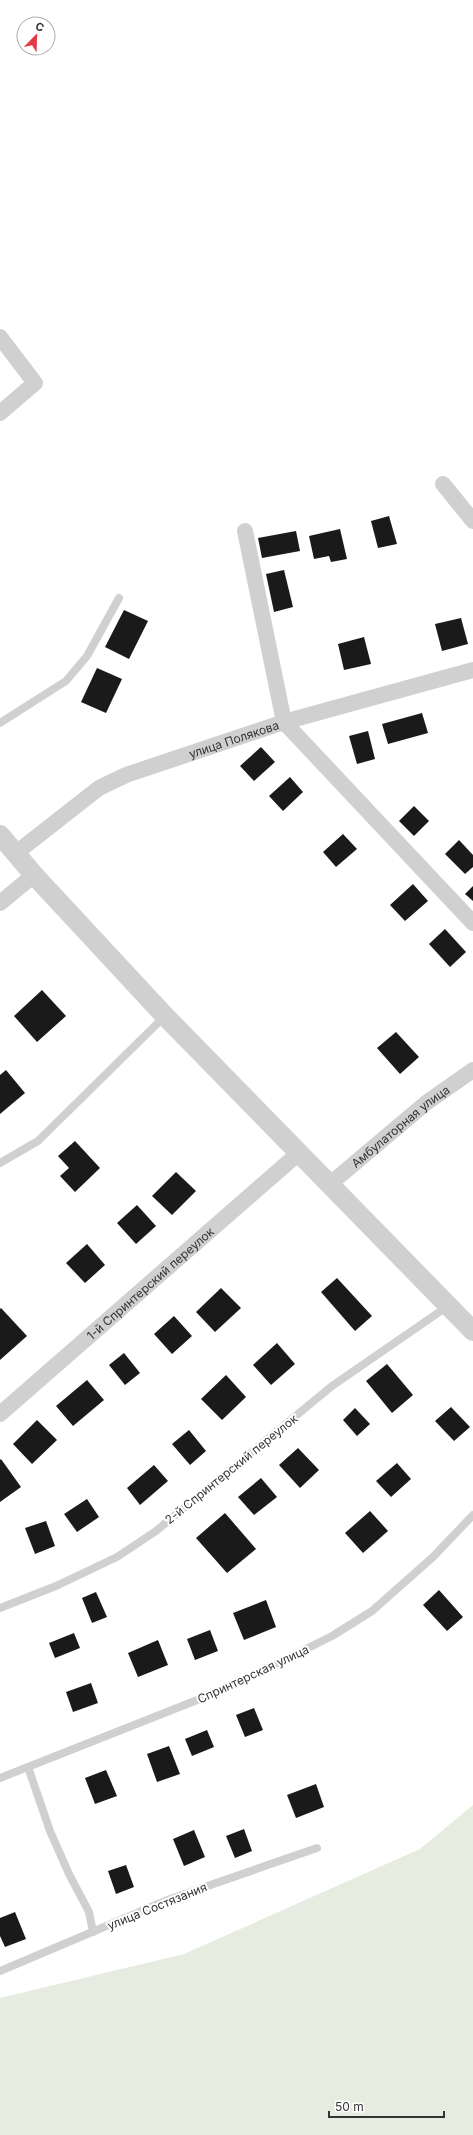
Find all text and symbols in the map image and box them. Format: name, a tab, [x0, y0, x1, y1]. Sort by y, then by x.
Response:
north arrow	[16, 16, 56, 56]
text: С	[33, 19, 46, 35]
street label: улица Полякова	[187, 717, 281, 761]
street label: Амбулаторная улица	[348, 1082, 452, 1171]
street label: 1-й Спринтерский переулок	[83, 1223, 217, 1343]
street label: 2-й Спринтерский переулок	[162, 1411, 301, 1527]
street label: Спринтерская улица	[195, 1642, 311, 1706]
street label: улица Состязания	[105, 1879, 209, 1933]
scale bar	[329, 2093, 444, 2119]
text: 50 m	[335, 2099, 364, 2114]

